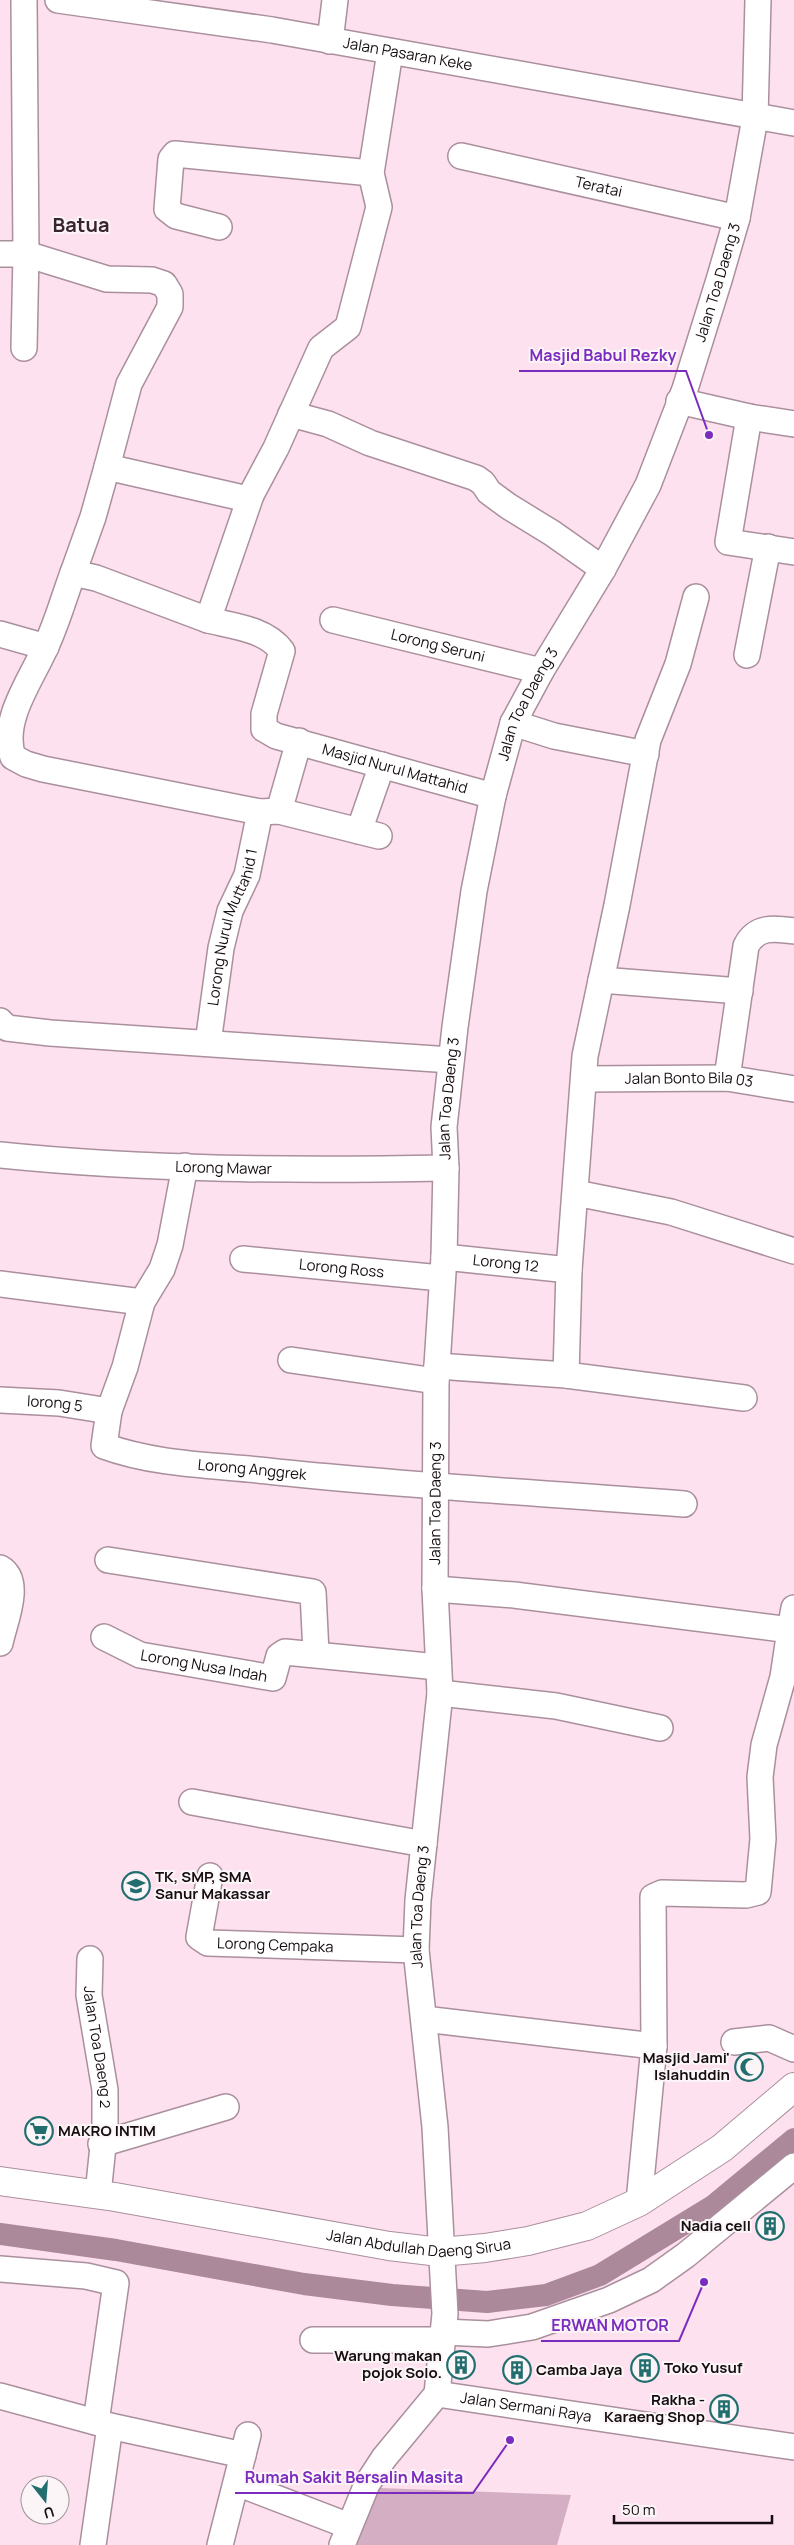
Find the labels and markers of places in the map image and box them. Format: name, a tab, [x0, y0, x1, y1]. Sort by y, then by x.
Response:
callout: Masjid Babul Rezky	[519, 340, 686, 371]
place label: TK, SMP, SMA Sanur Makassar	[155, 1866, 270, 1904]
school or university icon: TK, SMP, SMA Sanur Makassar	[121, 1871, 151, 1901]
place label: Masjid Jami' Islahuddin	[643, 2047, 730, 2085]
mosque icon: Masjid Jami' Islahuddin	[734, 2052, 764, 2082]
supermarket icon: MAKRO INTIM	[24, 2116, 54, 2146]
place label: MAKRO INTIM	[58, 2120, 156, 2141]
building icon: Nadia cell	[755, 2211, 785, 2241]
place label: Nadia cell	[681, 2215, 751, 2236]
callout: ERWAN MOTOR	[541, 2310, 679, 2341]
place label: Warung makan pojok Solo.	[334, 2345, 442, 2383]
building icon: Warung makan pojok Solo.	[446, 2350, 476, 2380]
building icon: Toko Yusuf	[630, 2353, 660, 2383]
building icon: Camba Jaya	[502, 2355, 532, 2385]
place label: Toko Yusuf	[664, 2357, 743, 2378]
place label: Camba Jaya	[536, 2359, 623, 2380]
place label: Rakha - Karaeng Shop	[604, 2389, 705, 2427]
building icon: Rakha - Karaeng Shop	[709, 2394, 739, 2424]
callout: Rumah Sakit Bersalin Masita	[235, 2462, 473, 2493]

